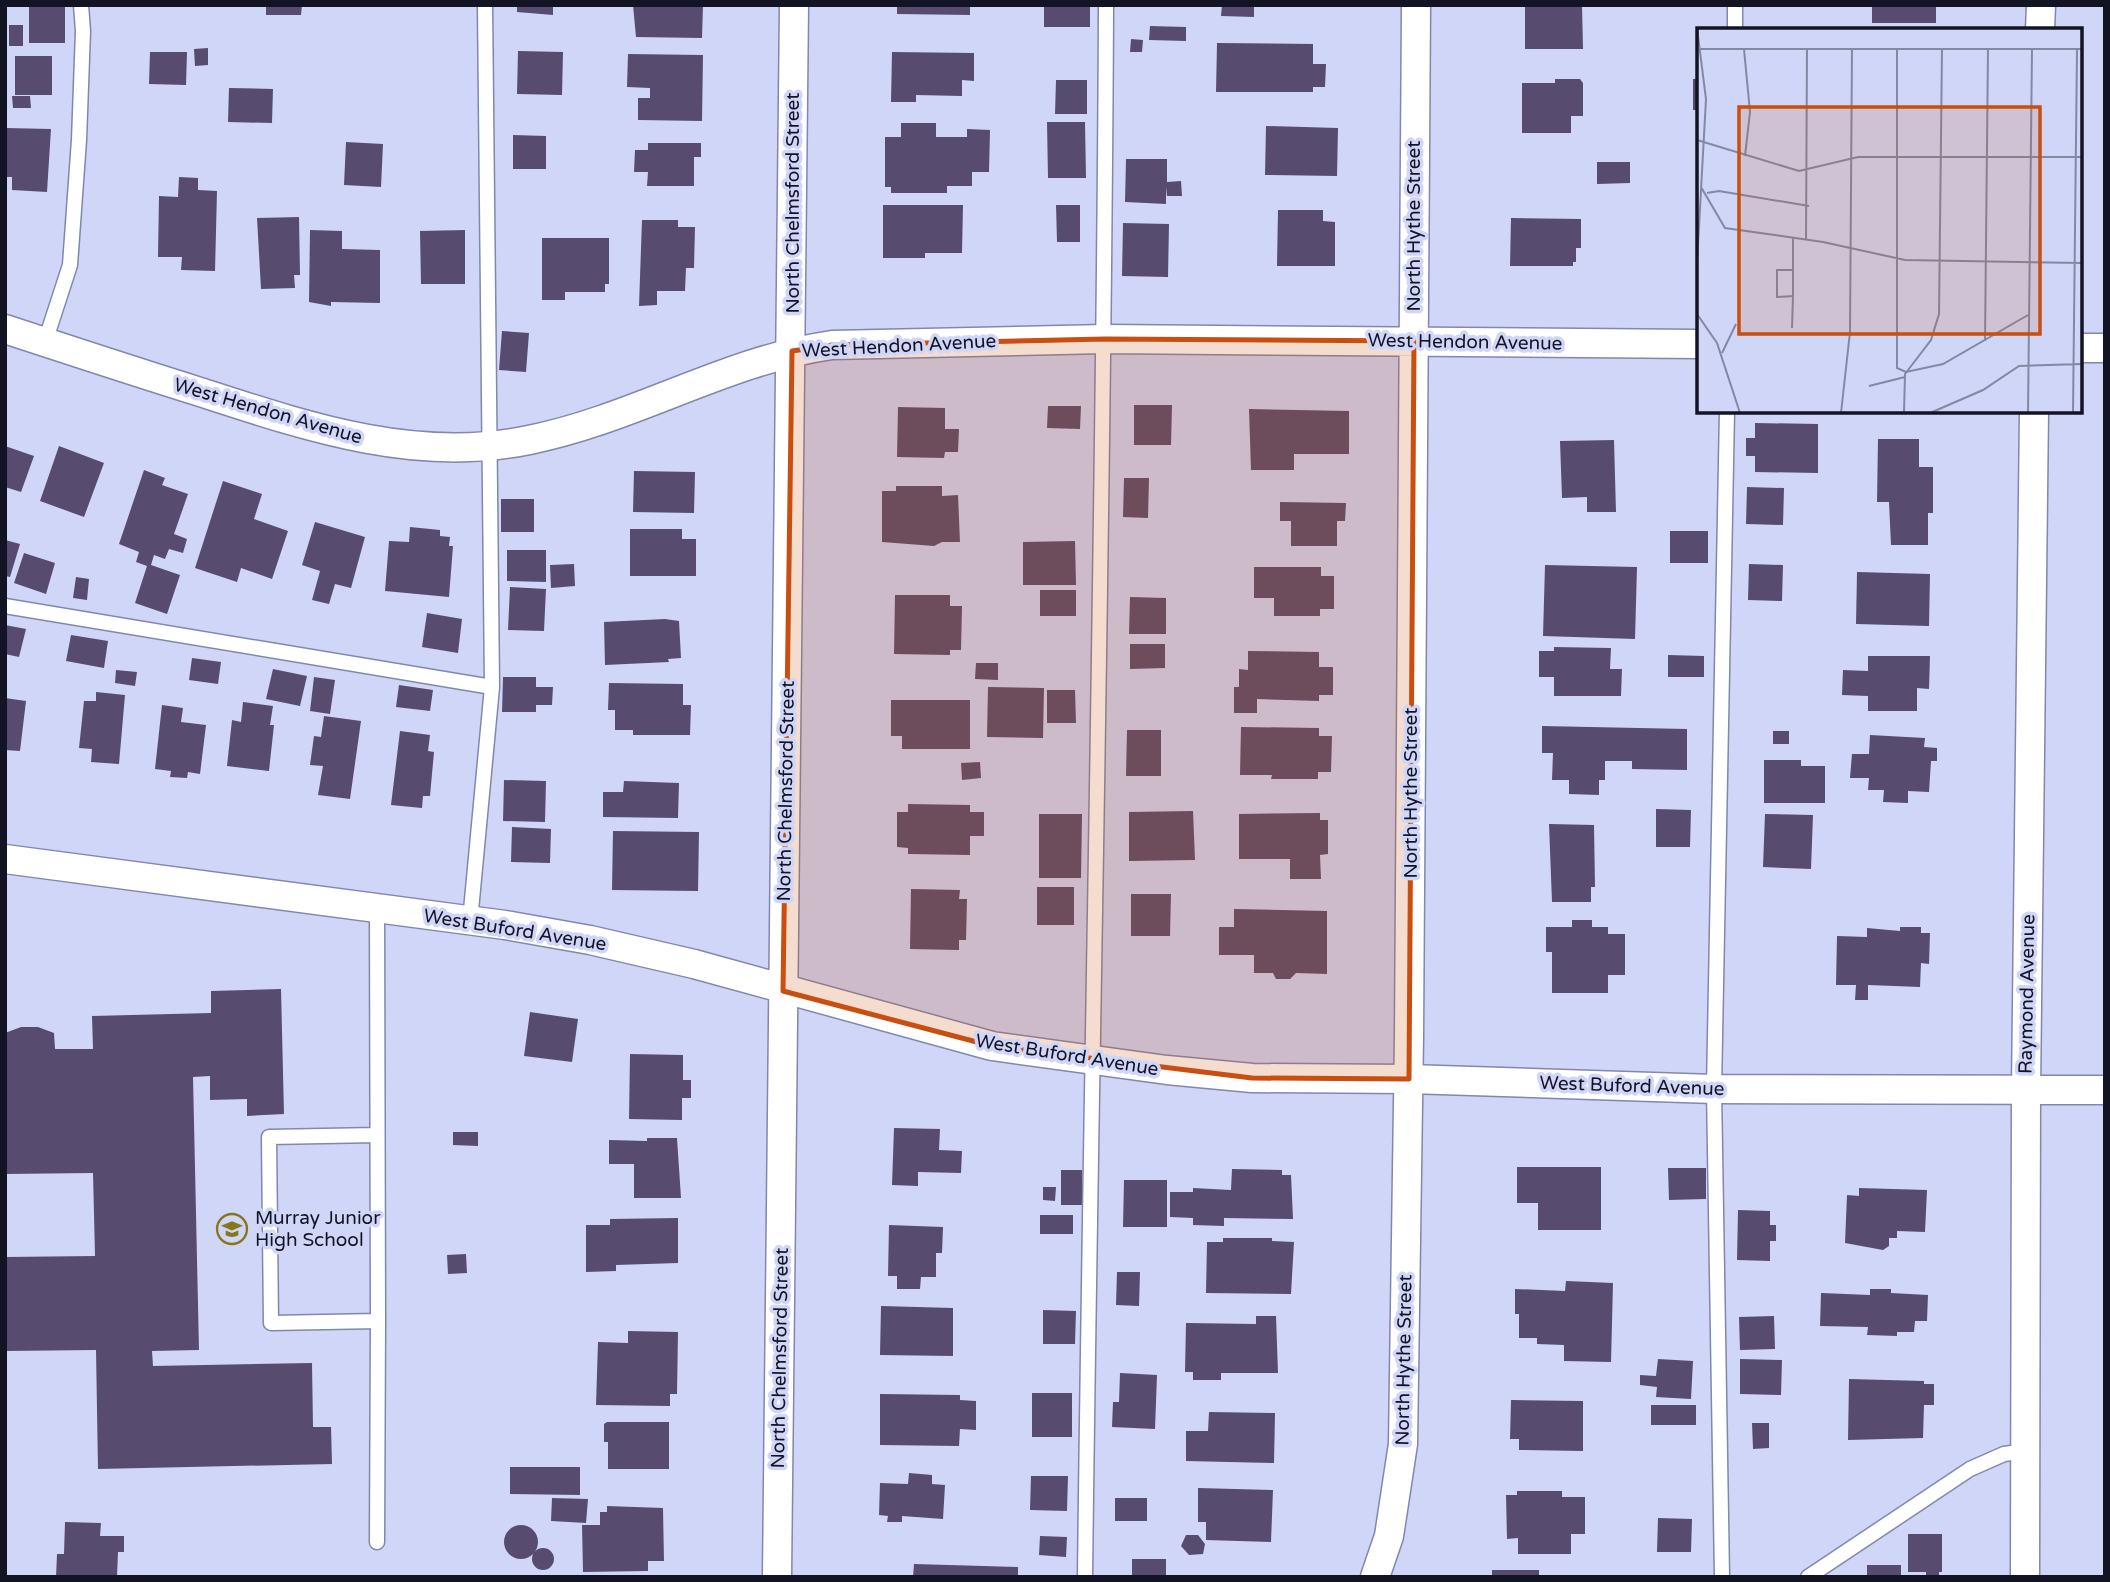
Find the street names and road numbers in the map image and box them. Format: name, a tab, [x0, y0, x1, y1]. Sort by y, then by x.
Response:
street label: North Chelmsford Street	[782, 93, 804, 313]
street label: North Hythe Street	[1403, 140, 1425, 312]
street label: West Hendon Avenue	[1367, 329, 1563, 355]
street label: West Hendon Avenue	[801, 330, 997, 362]
street label: West Hendon Avenue	[171, 374, 365, 448]
street label: North Chelmsford Street	[773, 680, 799, 902]
street label: North Hythe Street	[1400, 707, 1422, 879]
street label: West Buford Avenue	[422, 905, 608, 955]
street label: Raymond Avenue	[2015, 914, 2039, 1074]
street label: West Buford Avenue	[974, 1030, 1160, 1080]
street label: West Buford Avenue	[1539, 1072, 1725, 1100]
street label: North Chelmsford Street	[767, 1247, 793, 1469]
street label: North Hythe Street	[1392, 1274, 1416, 1446]

